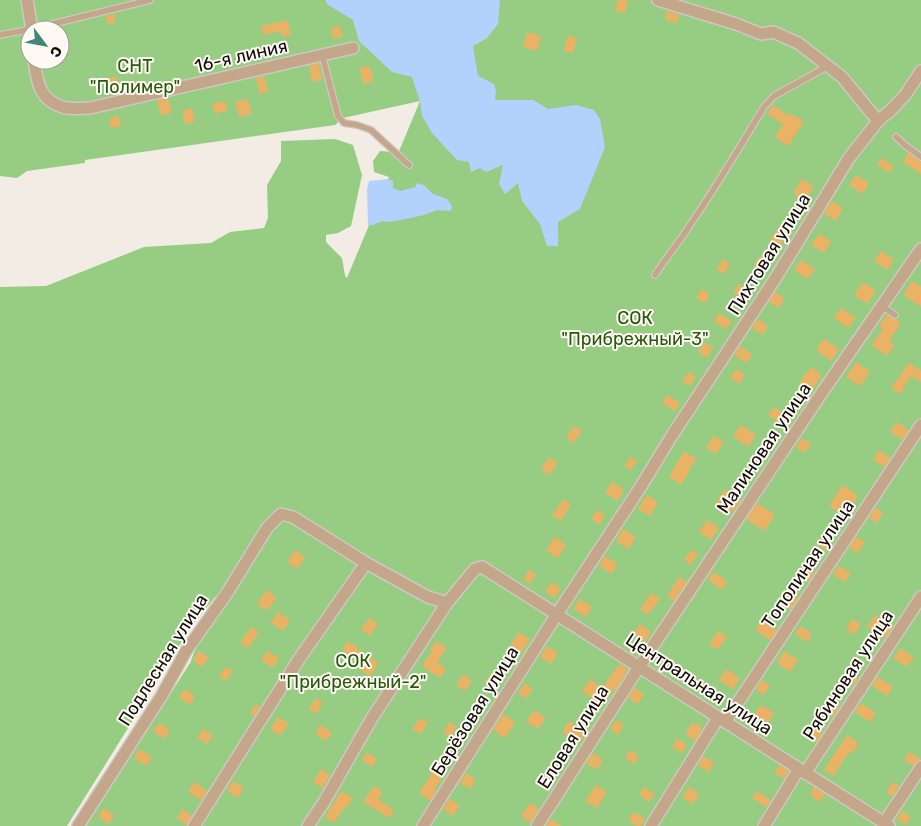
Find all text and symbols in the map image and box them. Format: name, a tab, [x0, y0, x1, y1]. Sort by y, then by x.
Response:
north arrow	[20, 20, 70, 70]
street label: 16-я линия	[192, 35, 290, 77]
text: С	[46, 43, 65, 60]
park label: СНТ "Полимер"	[90, 55, 180, 98]
street label: Пихтовая улица	[723, 189, 815, 319]
park label: СОК "Прибрежный-3"	[561, 307, 709, 350]
street label: Малиновая улица	[712, 378, 816, 518]
street label: Тополиная улица	[757, 496, 859, 632]
street label: Подлесная улица	[114, 590, 212, 730]
street label: Рябиновая улица	[798, 606, 898, 744]
street label: Центральная улица	[622, 628, 776, 740]
street label: Берёзовая улица	[426, 642, 524, 780]
park label: СОК "Прибрежный-2"	[280, 650, 426, 693]
street label: Еловая улица	[532, 681, 614, 793]

